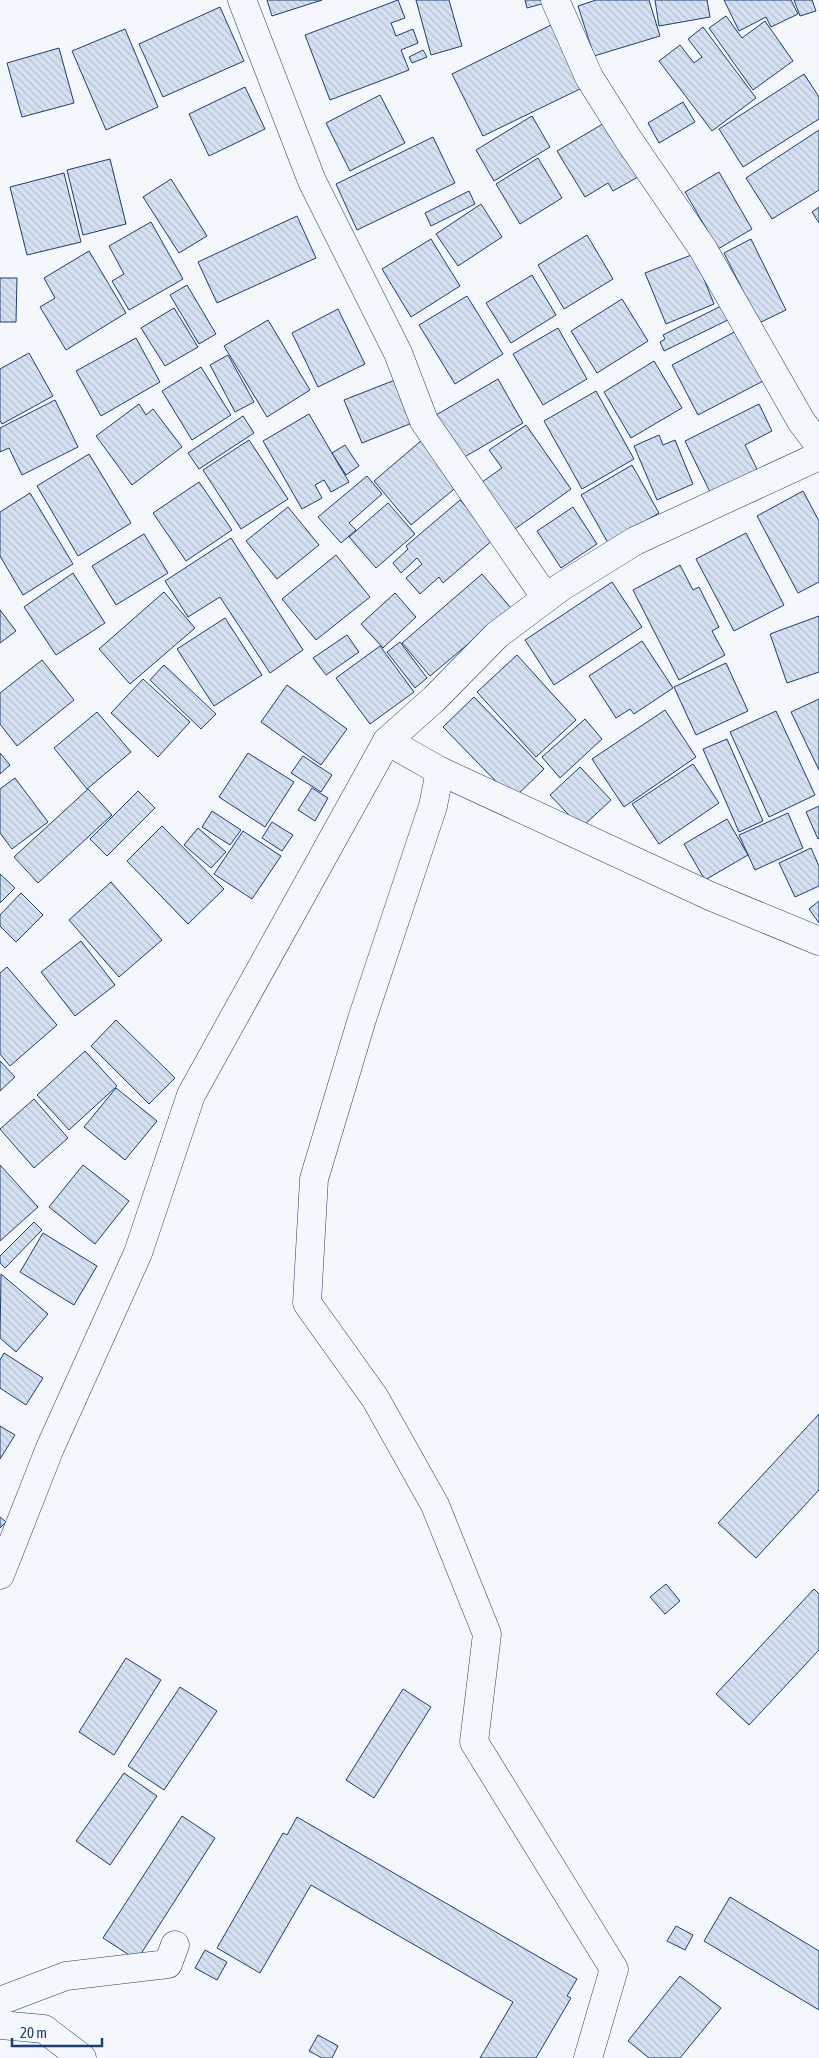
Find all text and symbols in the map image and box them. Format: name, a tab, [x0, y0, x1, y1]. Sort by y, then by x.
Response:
scale bar	[12, 2016, 102, 2048]
text: 20 m	[20, 2024, 47, 2041]

